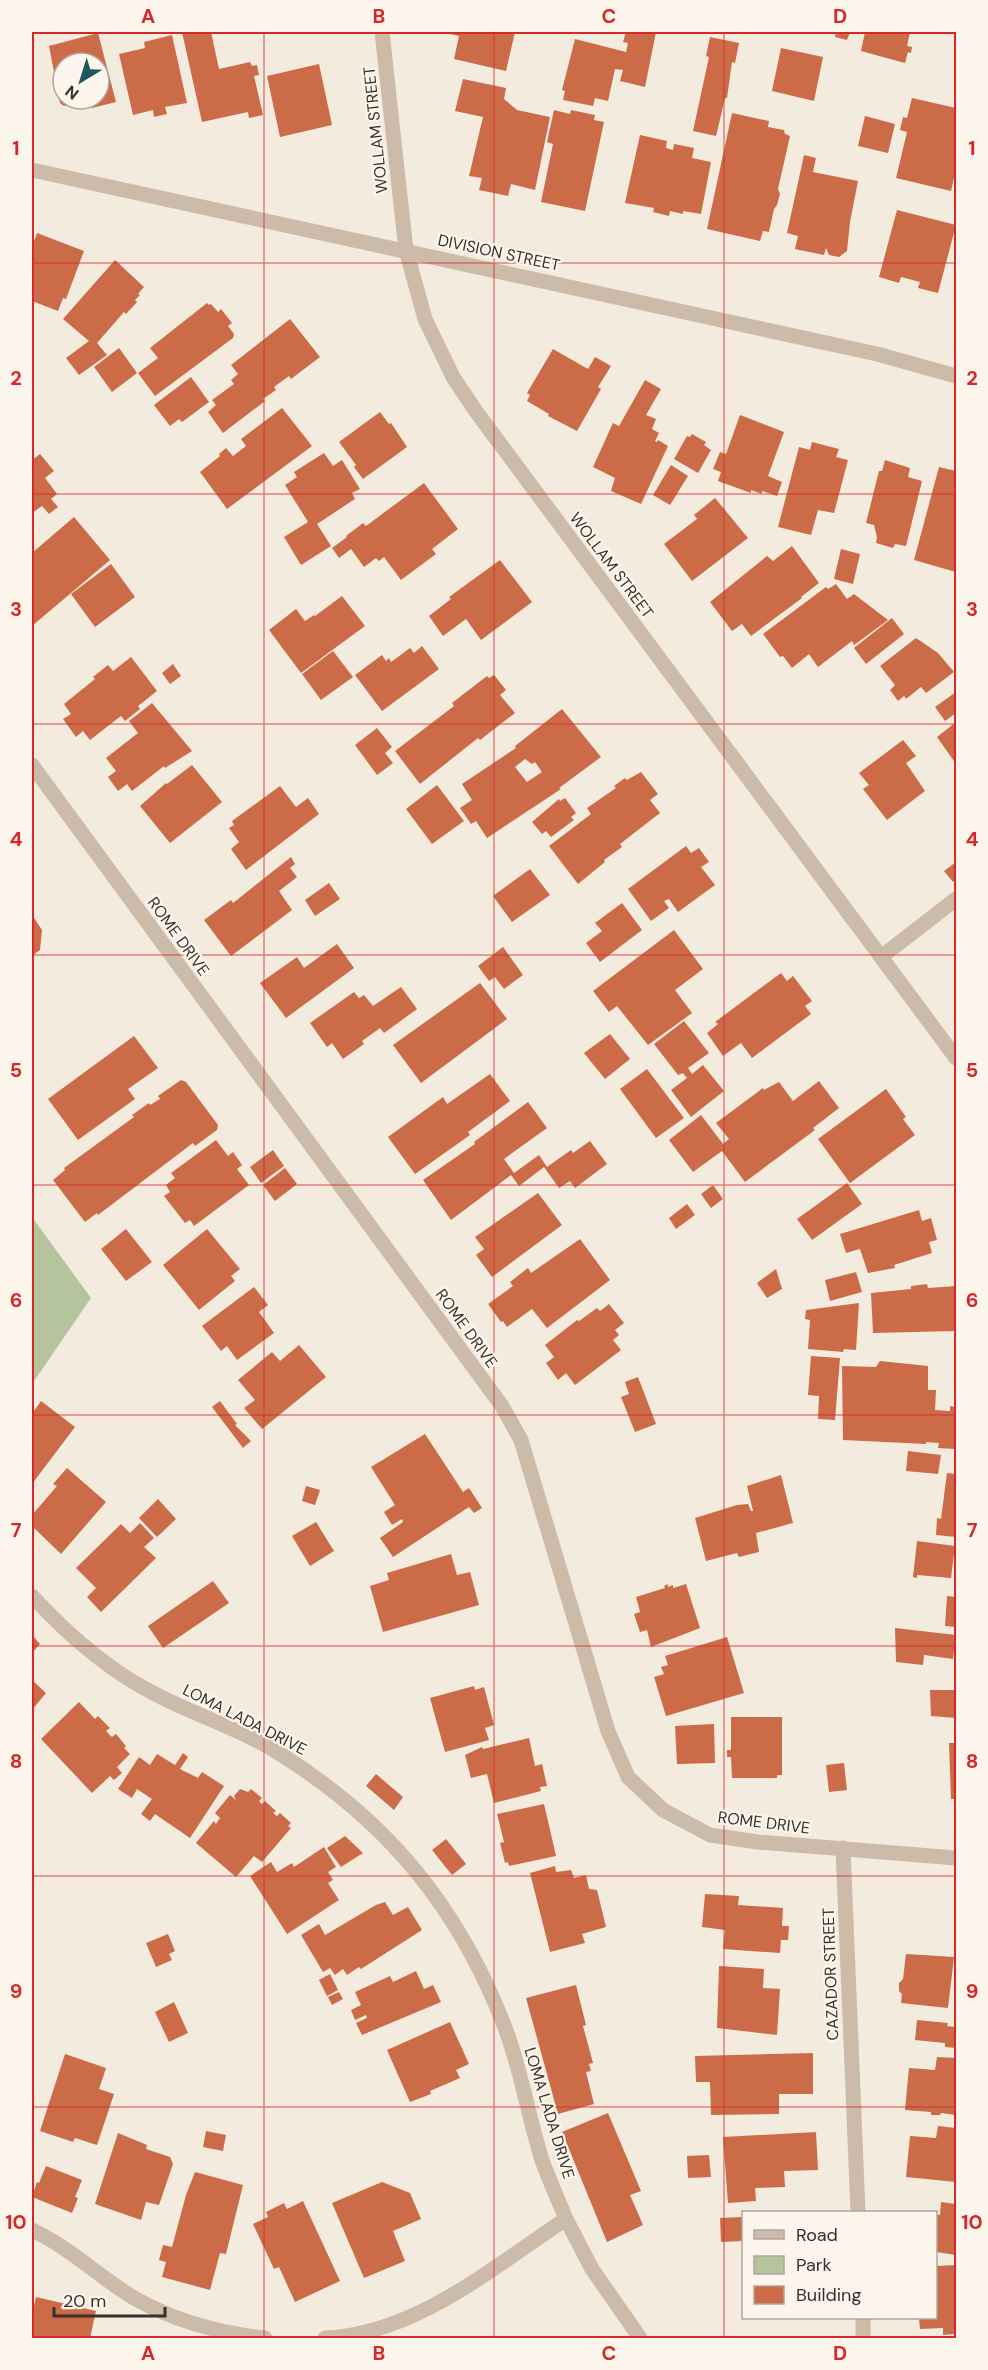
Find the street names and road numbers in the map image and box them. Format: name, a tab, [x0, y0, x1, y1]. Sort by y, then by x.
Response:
street label: WOLLAM STREET	[358, 66, 393, 194]
street label: DIVISION STREET	[436, 229, 562, 276]
street label: WOLLAM STREET	[565, 508, 658, 622]
street label: ROME DRIVE	[143, 893, 214, 980]
street label: ROME DRIVE	[431, 1285, 502, 1372]
street label: LOMA LADA DRIVE	[179, 1679, 310, 1760]
street label: ROME DRIVE	[717, 1806, 811, 1839]
street label: CAZADOR STREET	[818, 1907, 843, 2041]
street label: LOMA LADA DRIVE	[520, 2045, 579, 2181]

